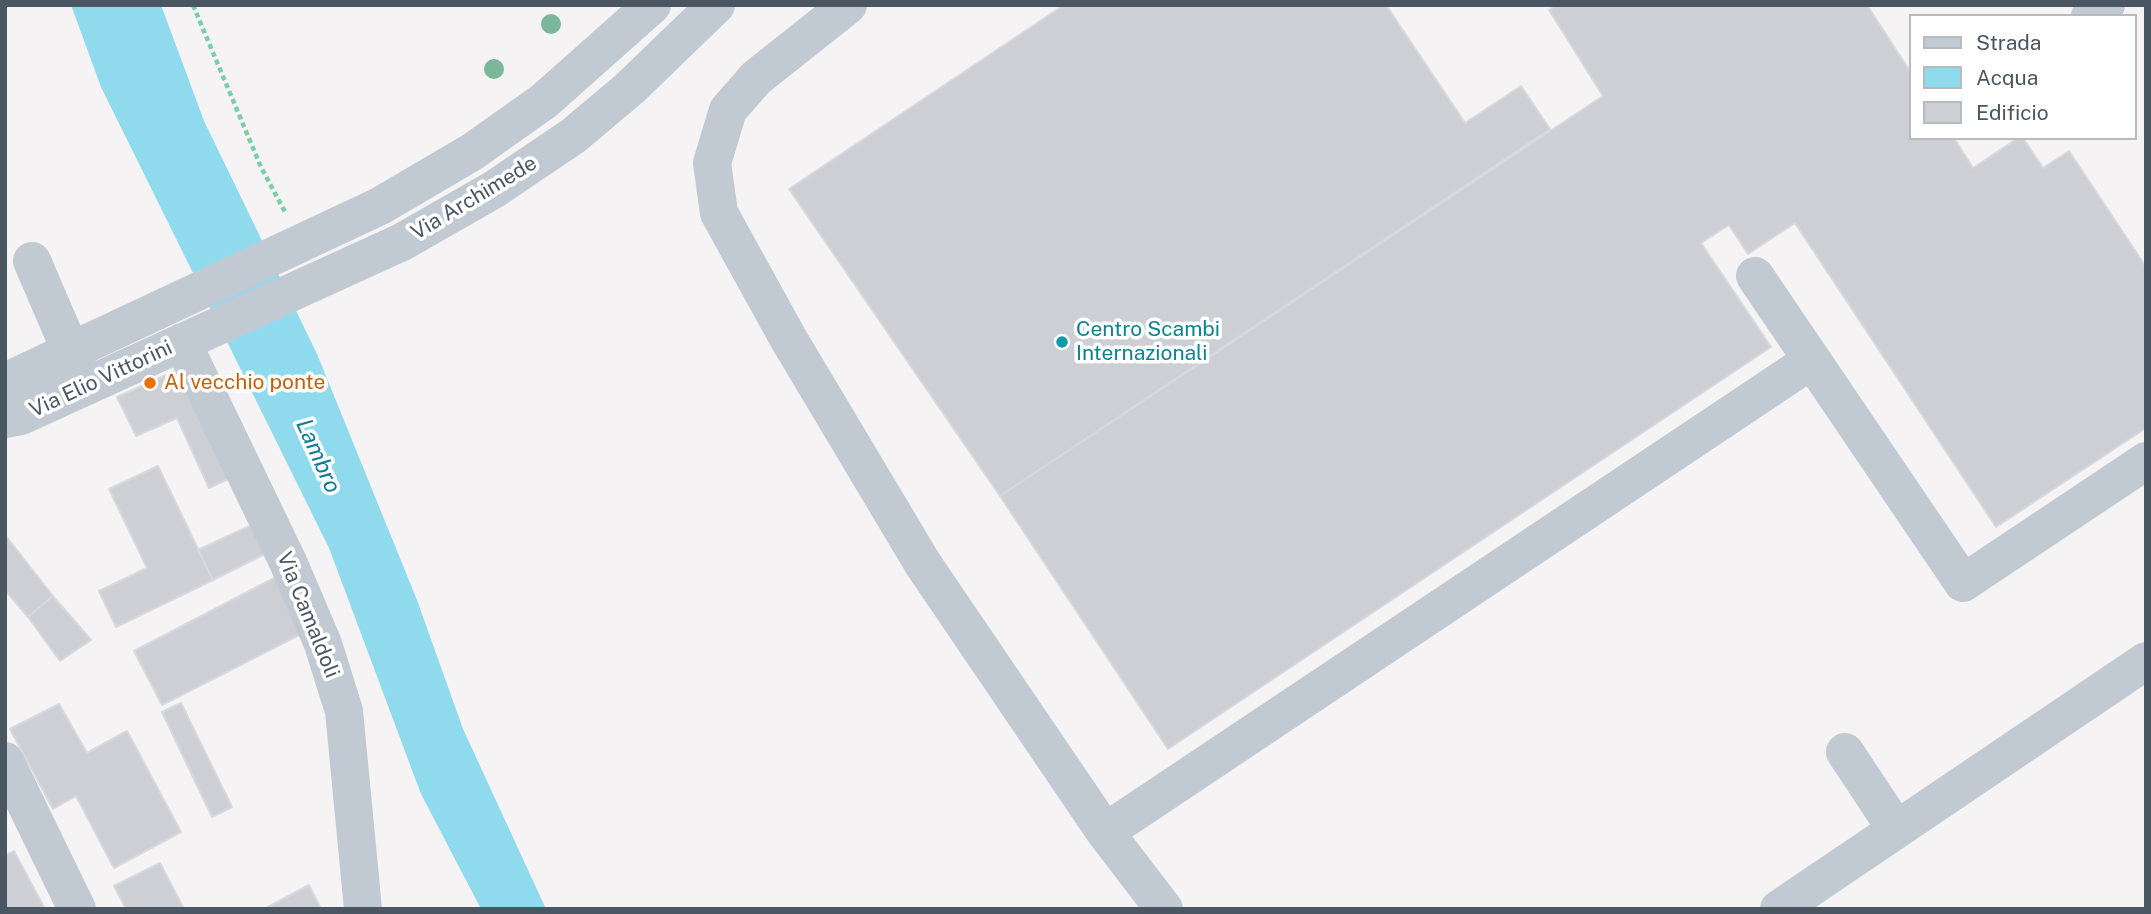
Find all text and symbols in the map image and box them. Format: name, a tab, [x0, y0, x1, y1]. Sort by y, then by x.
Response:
legend	[1910, 14, 2137, 140]
text: Strada	[1976, 30, 2041, 55]
text: Acqua	[1976, 65, 2038, 90]
text: Edificio	[1976, 100, 2049, 125]
street label: Via Archimede	[407, 151, 541, 245]
place label: Centro Scambi Internazionali	[1076, 317, 1220, 367]
marker: Centro Scambi Internazionali	[1054, 334, 1070, 350]
street label: Via Elio Vittorini	[26, 335, 176, 423]
place label: Al vecchio ponte	[164, 370, 325, 396]
marker: Al vecchio ponte	[142, 375, 158, 391]
water label: Lambro	[290, 415, 346, 497]
street label: Via Camaldoli	[271, 548, 345, 682]

